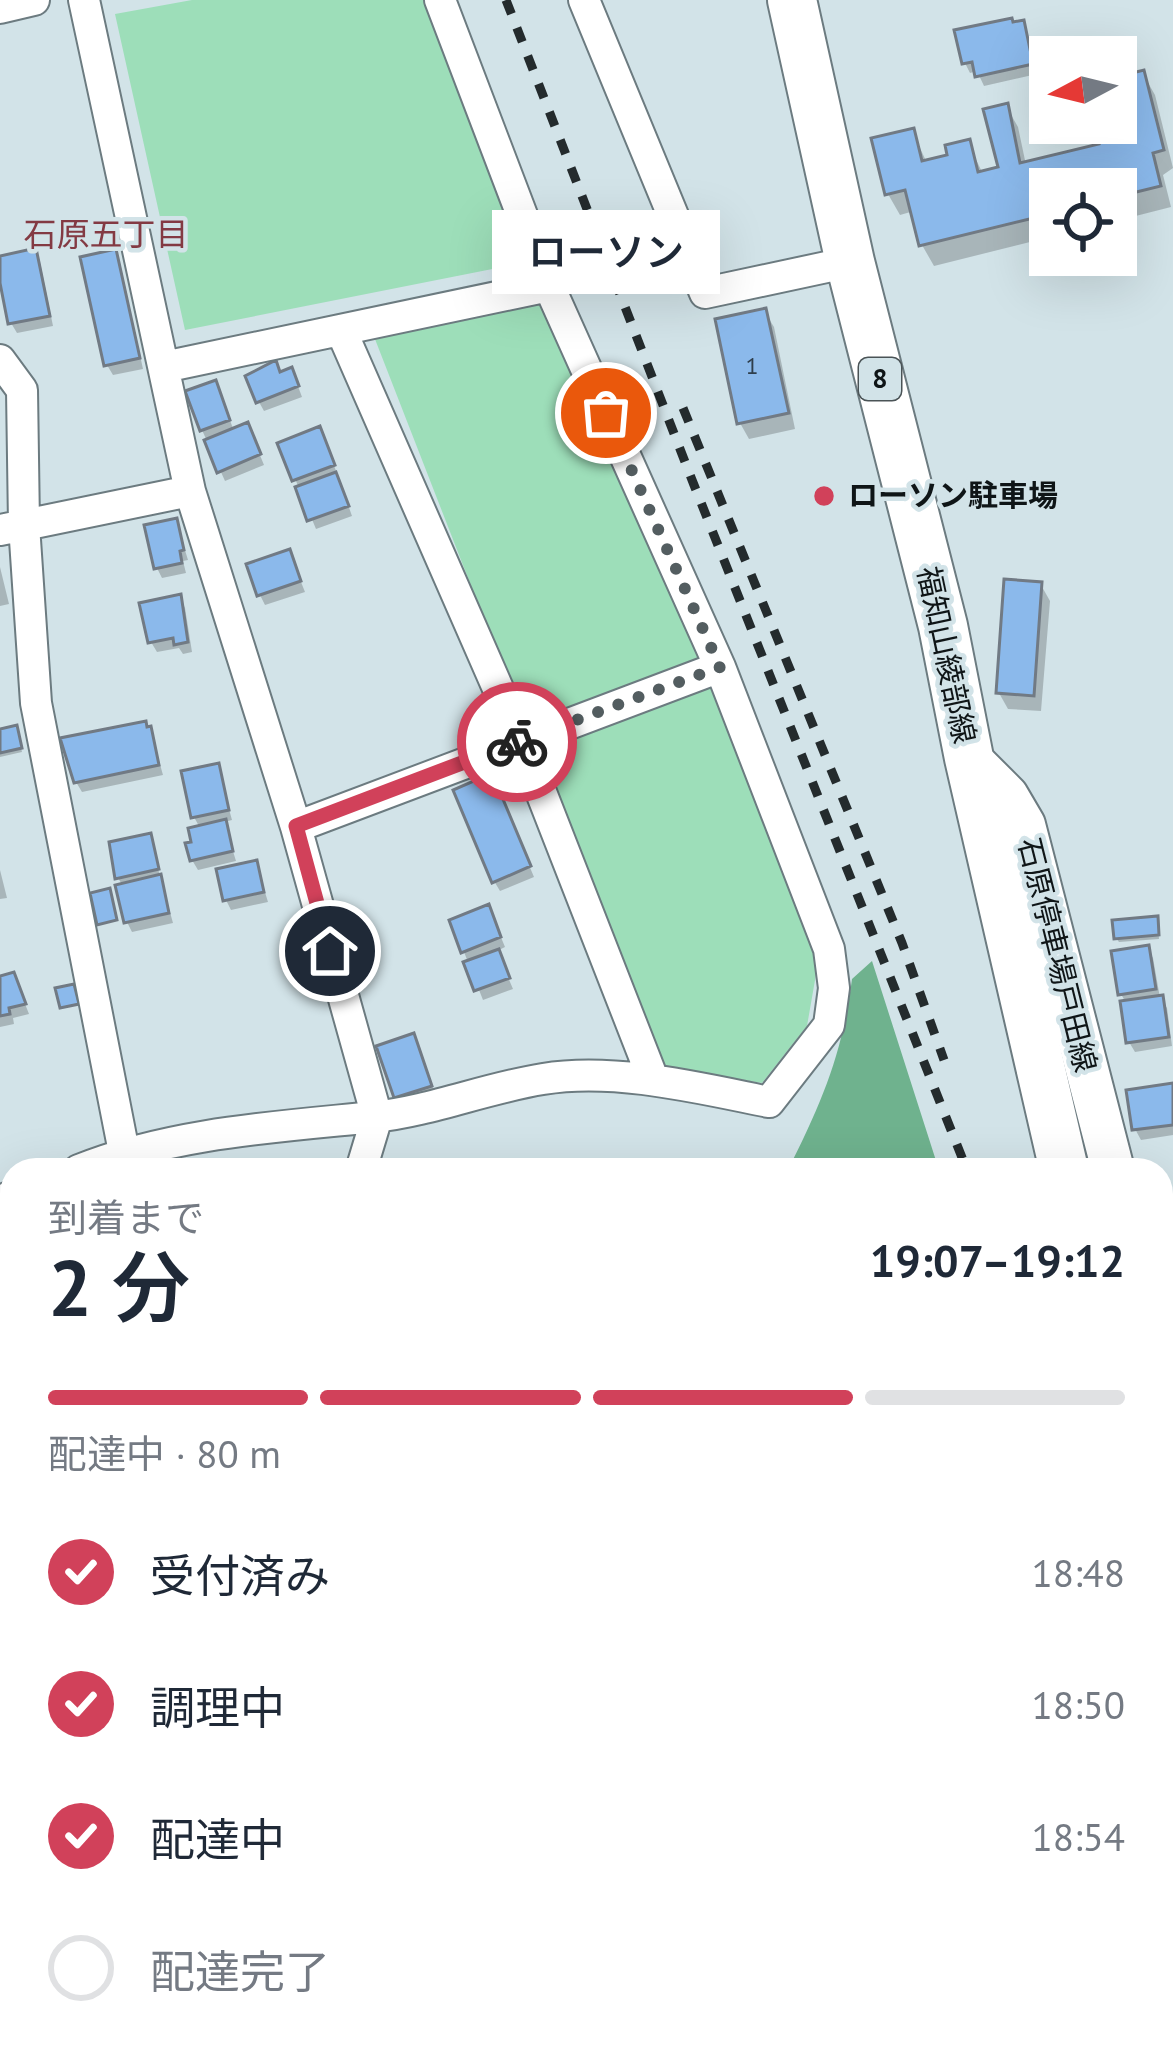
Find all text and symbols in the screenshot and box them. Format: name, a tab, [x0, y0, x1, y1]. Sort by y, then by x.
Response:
north arrow	[1029, 36, 1137, 144]
map controls	[1029, 36, 1137, 276]
button: locate	[1029, 168, 1137, 276]
callout: ローソン	[492, 209, 720, 293]
district label: 石原五丁目	[24, 212, 189, 255]
text: ローソン	[528, 226, 684, 277]
house number: 1	[745, 350, 759, 381]
road number: 8	[859, 358, 901, 400]
pin	[555, 362, 657, 464]
icon: bag	[573, 380, 639, 446]
place label: ローソン駐車場	[848, 475, 1058, 514]
marker: ローソン駐車場	[811, 483, 837, 509]
street label: 福知山綾部線	[910, 563, 985, 747]
courier	[457, 682, 577, 802]
icon: bike	[484, 709, 550, 775]
street label: 石原停車場戸田線	[1011, 833, 1106, 1076]
pin	[279, 900, 381, 1002]
icon: home	[297, 918, 363, 984]
text: 到着まで	[48, 1192, 204, 1243]
text: 19:07–19:12	[870, 1231, 1125, 1289]
text: 2 分	[48, 1237, 190, 1338]
text: 配達中 · 80 m	[48, 1428, 281, 1479]
icon: check	[48, 1539, 114, 1605]
text: 受付済み	[150, 1546, 330, 1604]
text: 18:48	[1031, 1547, 1125, 1598]
icon: check	[48, 1671, 114, 1737]
text: 調理中	[150, 1678, 285, 1736]
text: 18:50	[1031, 1679, 1125, 1730]
icon: check	[48, 1803, 114, 1869]
text: 配達中	[150, 1810, 285, 1868]
text: 18:54	[1031, 1811, 1125, 1862]
text: 配達完了	[150, 1942, 330, 2000]

